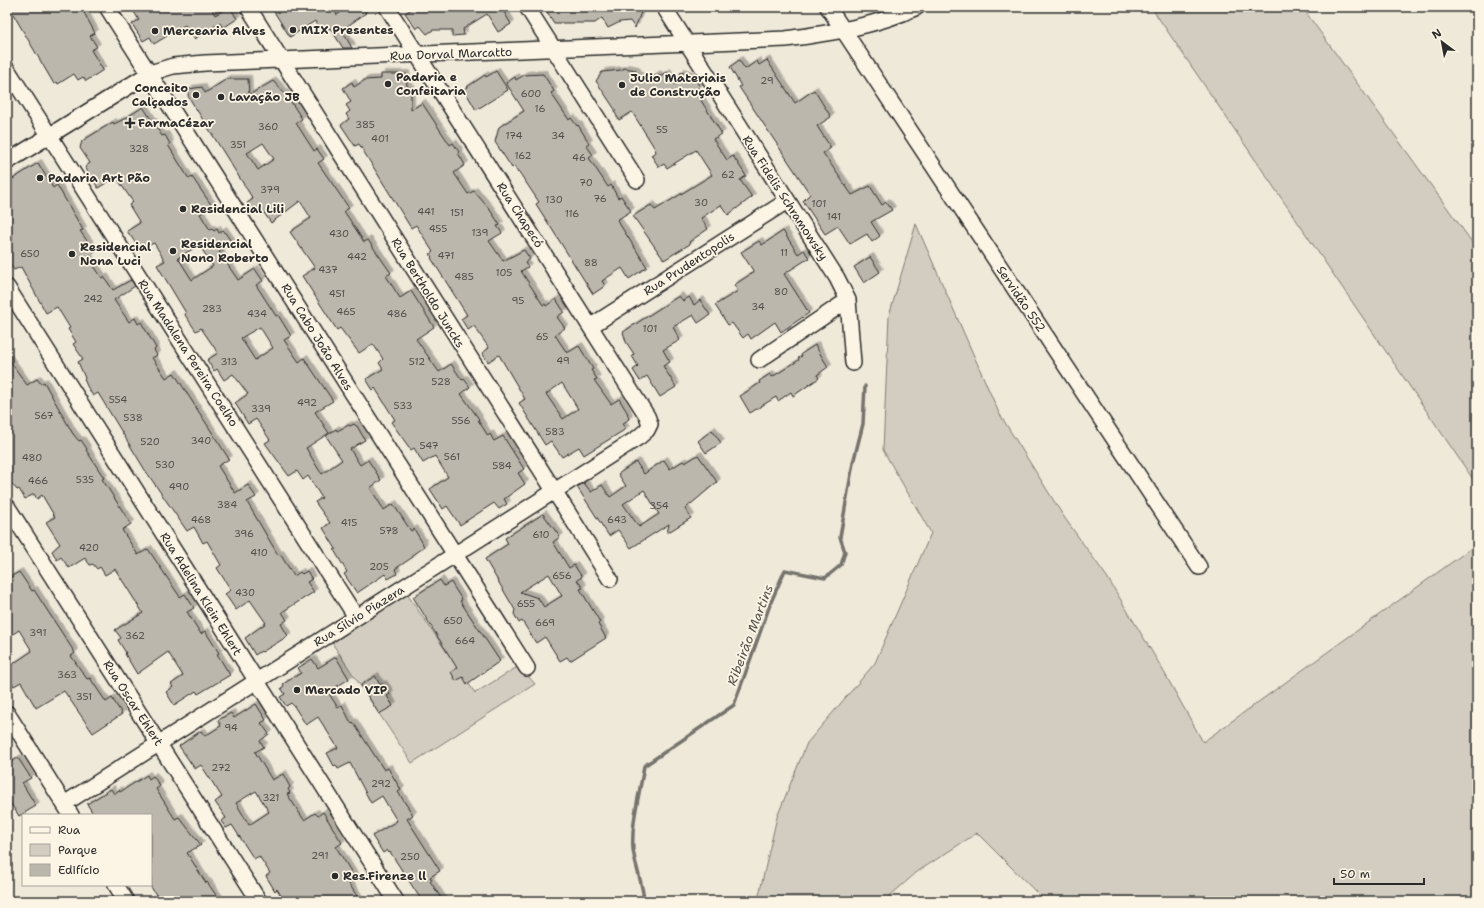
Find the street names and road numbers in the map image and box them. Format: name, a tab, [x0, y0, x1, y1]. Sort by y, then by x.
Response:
street label: Rua Dorval Marcatto	[390, 44, 512, 64]
street label: Rua Fidelis Schramowsky	[739, 132, 832, 264]
street label: Rua Chapecó	[493, 179, 547, 251]
street label: Rua Prudentopolis	[640, 229, 738, 299]
street label: Rua Bertholdo Juncks	[388, 235, 468, 351]
street label: Servidão 552	[993, 263, 1049, 335]
street label: Rua Madalena Pereira Coelho	[134, 276, 242, 430]
street label: Rua Cabo João Alves	[278, 280, 356, 394]
street label: Rua Adelina Klein Ehlert	[156, 529, 246, 659]
street label: Rua Silvio Piazera	[311, 581, 408, 650]
street label: Rua Oscar Ehlert	[99, 657, 167, 749]

